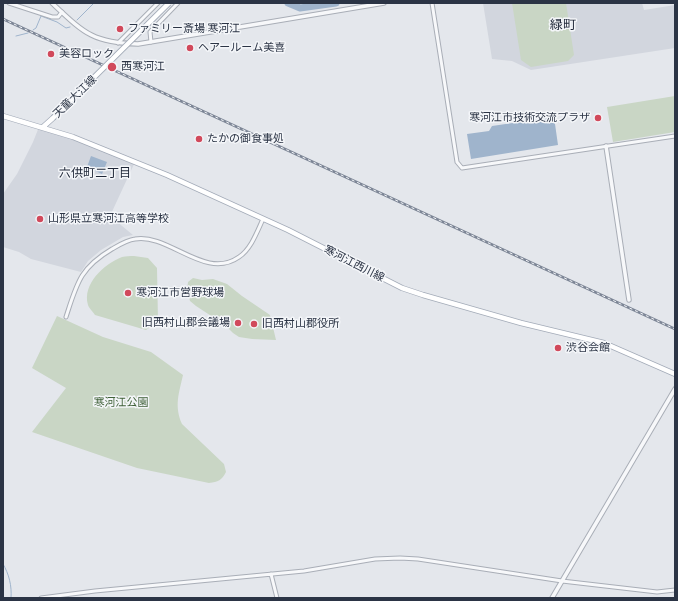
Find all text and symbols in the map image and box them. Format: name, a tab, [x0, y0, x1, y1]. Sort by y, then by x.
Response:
district label: 緑町	[550, 17, 576, 33]
place label: ファミリー斎場 寒河江	[128, 22, 240, 36]
marker: ファミリー斎場 寒河江	[115, 24, 125, 34]
place label: ヘアールーム美喜	[198, 41, 285, 55]
marker: ヘアールーム美喜	[185, 43, 195, 53]
place label: 美容ロック	[59, 47, 114, 61]
marker: 美容ロック	[46, 49, 56, 59]
place label: 西寒河江	[121, 60, 165, 74]
marker: 西寒河江	[106, 61, 118, 73]
street label: 天童大江線	[51, 73, 99, 121]
place label: 寒河江市技術交流プラザ	[469, 111, 590, 125]
marker: 寒河江市技術交流プラザ	[593, 113, 603, 123]
place label: たかの御食事処	[207, 132, 284, 146]
marker: たかの御食事処	[194, 134, 204, 144]
district label: 六供町二丁目	[59, 167, 131, 181]
place label: 山形県立寒河江高等学校	[48, 212, 169, 226]
marker: 山形県立寒河江高等学校	[35, 214, 45, 224]
street label: 寒河江西川線	[322, 243, 386, 285]
place label: 寒河江市営野球場	[136, 286, 224, 300]
marker: 寒河江市営野球場	[123, 288, 133, 298]
place label: 旧西村山郡会議場	[142, 316, 230, 330]
place label: 旧西村山郡役所	[262, 317, 339, 331]
marker: 旧西村山郡会議場	[233, 318, 243, 328]
marker: 旧西村山郡役所	[249, 319, 259, 329]
place label: 渋谷会館	[566, 341, 610, 355]
marker: 渋谷会館	[553, 343, 563, 353]
park label: 寒河江公園	[94, 396, 148, 410]

